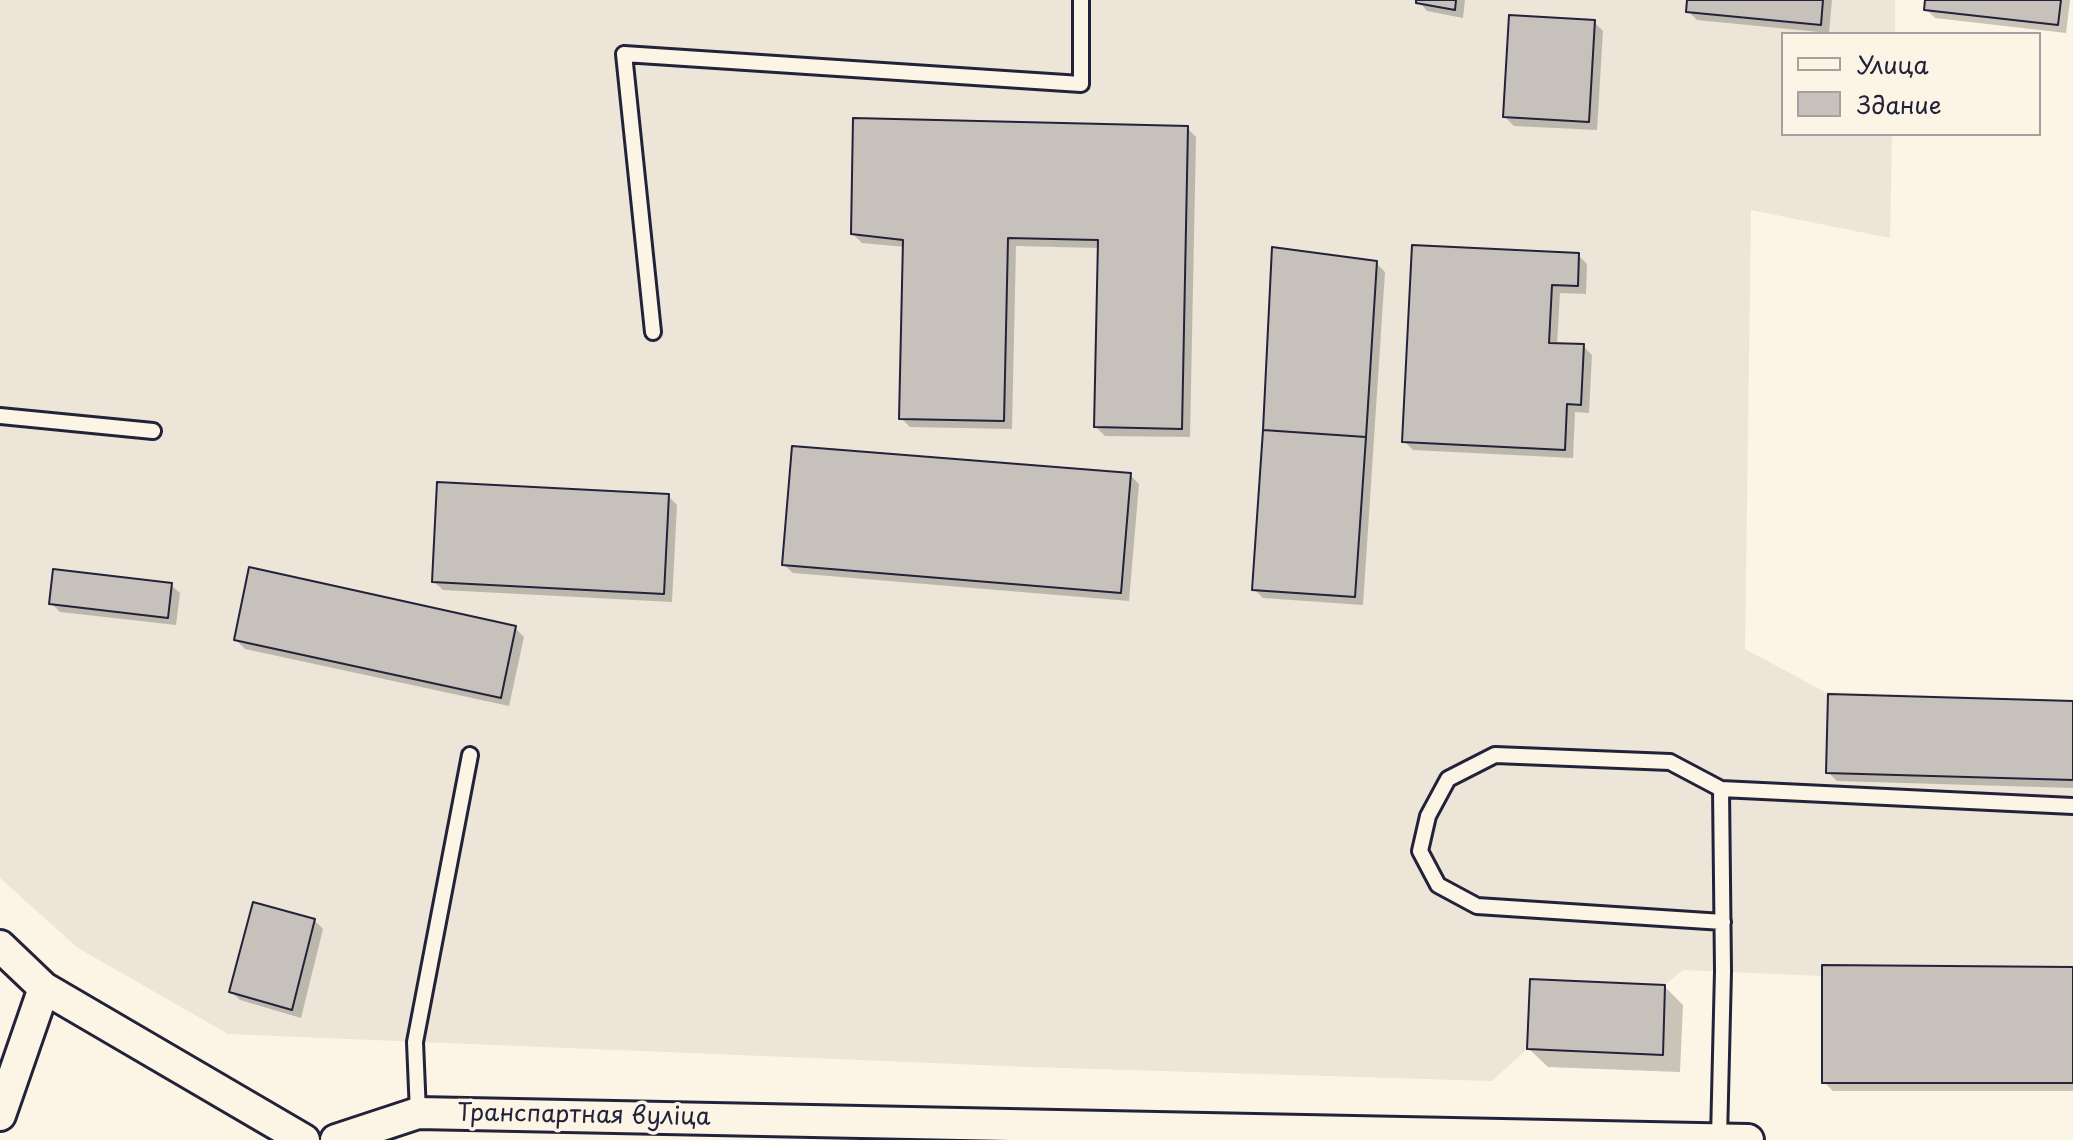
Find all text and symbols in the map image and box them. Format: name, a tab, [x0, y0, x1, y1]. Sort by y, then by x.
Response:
legend	[1781, 32, 2041, 136]
text: Улица	[1857, 46, 1929, 82]
text: Здание	[1857, 86, 1942, 122]
street label: Транспартная вуліца	[457, 1099, 711, 1133]

